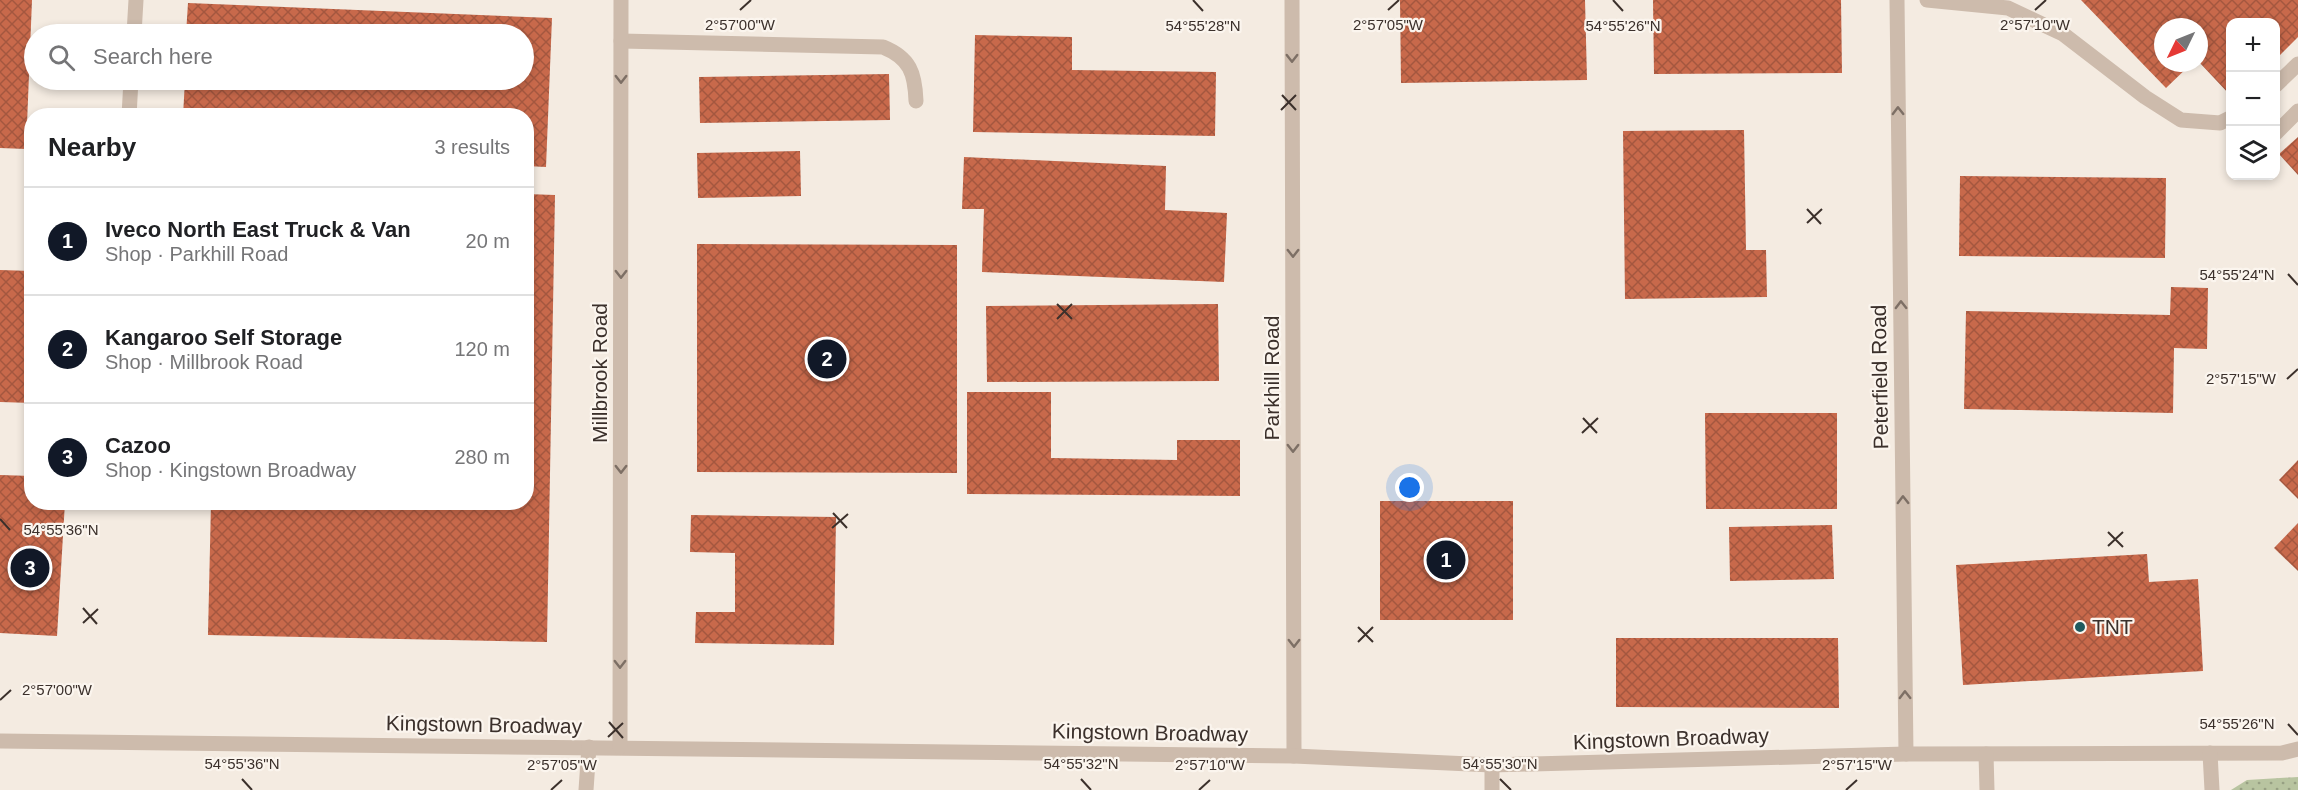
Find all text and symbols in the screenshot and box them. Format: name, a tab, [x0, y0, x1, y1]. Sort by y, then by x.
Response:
text: 2°57'00"W	[705, 16, 776, 33]
text: 2°57'05"W	[1353, 16, 1424, 33]
text: 2°57'10"W	[2000, 16, 2071, 33]
text: 54°55'28"N	[1165, 17, 1241, 34]
text: 54°55'26"N	[1585, 17, 1661, 34]
north arrow	[2154, 18, 2208, 72]
map controls	[2226, 18, 2280, 180]
button: +	[2226, 18, 2280, 72]
search box	[24, 24, 534, 90]
icon: search	[45, 41, 78, 74]
text: Search here	[93, 44, 213, 69]
one-way arrow	[1286, 54, 1298, 63]
button: −	[2226, 72, 2280, 126]
one-way arrow	[615, 75, 627, 84]
one-way arrow	[1892, 106, 1905, 115]
button: layers	[2226, 126, 2280, 180]
text: Nearby	[48, 132, 136, 162]
text: 3 results	[434, 136, 510, 158]
text: Iveco North East Truck & Van	[105, 217, 411, 242]
text: 1	[62, 230, 73, 252]
text: 20 m	[466, 230, 510, 252]
text: Shop · Parkhill Road	[105, 243, 288, 265]
one-way arrow	[1287, 249, 1299, 258]
text: 54°55'24"N	[2199, 266, 2275, 283]
one-way arrow	[615, 270, 627, 279]
one-way arrow	[1895, 301, 1907, 310]
street label: Millbrook Road	[588, 303, 611, 443]
street label: Peterfield Road	[1867, 304, 1892, 450]
street label: Parkhill Road	[1260, 316, 1283, 440]
text: Kangaroo Self Storage	[105, 325, 342, 350]
pin: 2	[808, 336, 846, 382]
text: 2	[62, 338, 73, 360]
text: 120 m	[454, 338, 510, 360]
text: Shop · Millbrook Road	[105, 351, 303, 373]
text: 2°57'15"W	[2206, 370, 2277, 387]
text: Cazoo	[105, 433, 171, 458]
one-way arrow	[1287, 444, 1299, 453]
text: 3	[62, 446, 73, 468]
text: 280 m	[454, 446, 510, 468]
text: Shop · Kingstown Broadway	[105, 459, 356, 481]
one-way arrow	[615, 465, 627, 474]
your location	[1395, 473, 1424, 502]
one-way arrow	[1897, 496, 1909, 505]
text: 54°55'36"N	[23, 521, 99, 538]
pin: 1	[1426, 538, 1466, 582]
pin: 3	[10, 546, 50, 590]
place label: TNT	[2092, 615, 2133, 638]
marker: TNT	[2073, 620, 2087, 634]
one-way arrow	[1288, 639, 1300, 648]
one-way arrow	[614, 660, 626, 669]
text: 2°57'00"W	[22, 681, 93, 698]
one-way arrow	[1899, 691, 1911, 700]
street label: Kingstown Broadway	[386, 711, 583, 738]
text: 54°55'26"N	[2199, 715, 2275, 732]
street label: Kingstown Broadway	[1052, 719, 1249, 746]
street label: Kingstown Broadway	[1573, 724, 1770, 753]
text: 54°55'36"N	[204, 755, 280, 772]
text: 54°55'32"N	[1043, 755, 1119, 772]
text: 54°55'30"N	[1462, 755, 1538, 772]
text: 2°57'05"W	[527, 756, 598, 773]
text: 2°57'10"W	[1175, 756, 1246, 773]
text: 2°57'15"W	[1822, 756, 1893, 773]

